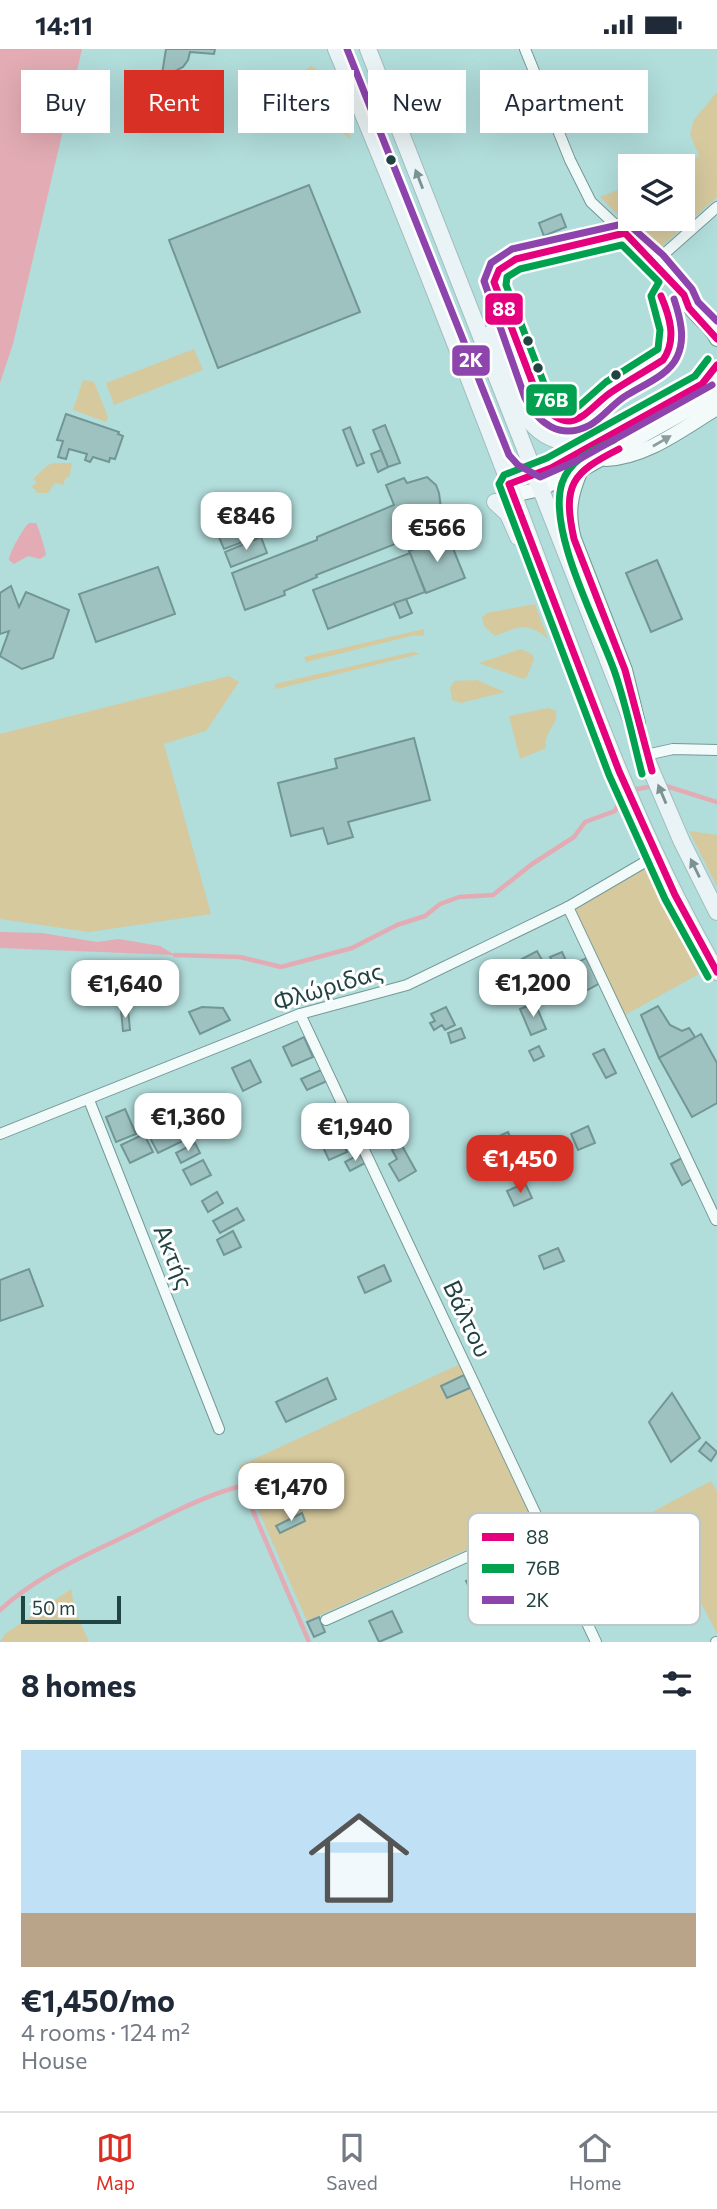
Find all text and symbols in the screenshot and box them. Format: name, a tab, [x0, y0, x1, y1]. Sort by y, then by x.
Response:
text: 14:11	[35, 9, 93, 40]
chip: Buy	[21, 70, 110, 133]
chip: Rent	[124, 70, 224, 133]
chip: Filters	[238, 70, 354, 133]
chip: New	[368, 70, 466, 133]
chip: Apartment	[480, 70, 648, 133]
unlabelled marker	[384, 153, 398, 167]
map controls	[618, 154, 695, 231]
button: layers	[618, 154, 695, 231]
one-way arrow	[414, 168, 425, 189]
line badge: 88	[484, 292, 524, 326]
text: 88	[492, 297, 516, 320]
unlabelled marker	[521, 334, 535, 348]
line badge: 2Κ	[451, 344, 491, 377]
text: 2Κ	[459, 348, 483, 371]
unlabelled marker	[531, 361, 545, 375]
unlabelled marker	[609, 368, 623, 382]
line badge: 76B	[525, 383, 578, 417]
text: 76B	[534, 388, 568, 411]
one-way arrow	[652, 435, 671, 447]
pin: €846	[205, 493, 287, 552]
text: €846	[217, 501, 275, 529]
pin: €566	[396, 505, 478, 564]
text: €566	[408, 513, 466, 541]
one-way arrow	[656, 783, 667, 804]
one-way arrow	[689, 858, 700, 878]
street label: Φλώριδας	[269, 955, 386, 1016]
pin: €1,200	[476, 960, 590, 1019]
pin: €1,640	[68, 961, 182, 1020]
text: €1,200	[495, 968, 571, 996]
text: €1,640	[87, 969, 163, 997]
pin: €1,360	[131, 1093, 245, 1153]
text: €1,360	[150, 1102, 226, 1130]
pin: €1,940	[298, 1103, 412, 1163]
text: €1,940	[317, 1112, 393, 1140]
pin: €1,450	[463, 1135, 577, 1195]
text: €1,450	[483, 1144, 557, 1172]
street label: Ακτής	[148, 1220, 200, 1293]
street label: Βάλτου	[438, 1275, 499, 1361]
pin: €1,470	[234, 1463, 348, 1523]
text: €1,470	[254, 1472, 328, 1500]
legend	[468, 1513, 700, 1625]
text: 88	[526, 1525, 549, 1548]
text: 76B	[526, 1556, 560, 1579]
text: 2Κ	[526, 1588, 550, 1611]
scale bar	[21, 1593, 121, 1625]
text: 50 m	[32, 1596, 76, 1619]
icon: filters	[658, 1665, 696, 1703]
text: 8 homes	[21, 1666, 137, 1703]
icon: home	[296, 1795, 422, 1921]
text: €1,450/mo	[21, 1981, 175, 2018]
text: 4 rooms · 124 m²	[21, 2018, 190, 2046]
text: House	[21, 2046, 87, 2074]
tab: Map	[96, 2129, 135, 2194]
tab: Saved	[326, 2129, 378, 2194]
tab: Home	[569, 2129, 621, 2194]

